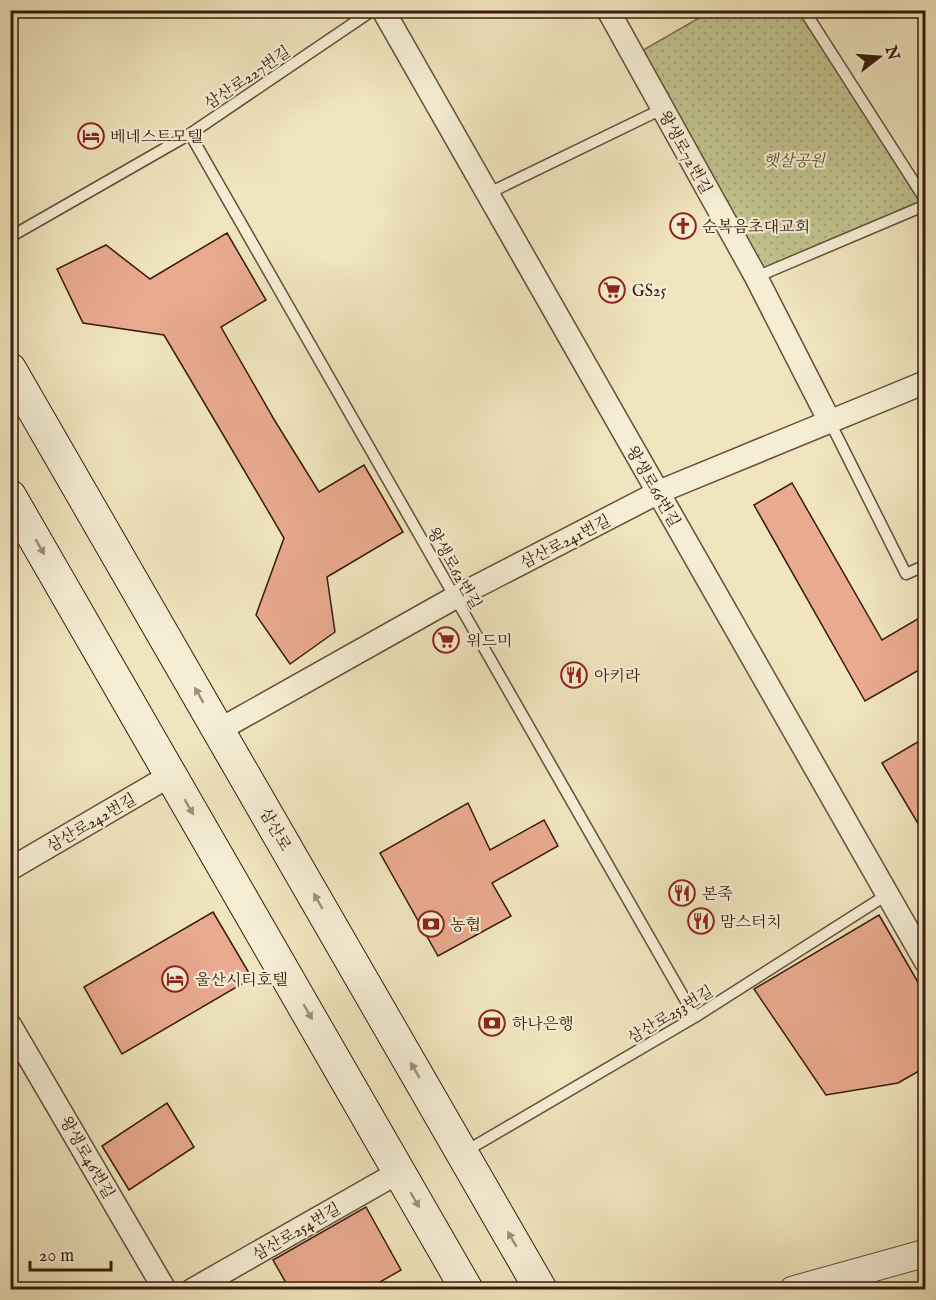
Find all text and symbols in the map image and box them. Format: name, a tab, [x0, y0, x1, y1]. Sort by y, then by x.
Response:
north arrow	[849, 27, 909, 87]
street label: 삼산로227번길	[201, 43, 295, 115]
text: N	[880, 43, 903, 63]
street label: 왕생로72번길	[653, 108, 715, 198]
hotel icon: 베네스트모텔	[76, 121, 106, 151]
place label: 베네스트모텔	[110, 128, 203, 148]
park label: 햇살공원	[763, 152, 826, 172]
church icon: 순복음초대교회	[668, 211, 698, 241]
place label: 순복음초대교회	[702, 218, 810, 238]
supermarket icon: GS25	[597, 275, 627, 305]
place label: GS25	[632, 282, 666, 302]
street label: 왕생로66번길	[621, 443, 684, 531]
street label: 삼산로241번길	[517, 511, 614, 574]
street label: 왕생로62번길	[422, 524, 485, 614]
one-way arrow	[34, 539, 45, 555]
supermarket icon: 위드미	[431, 625, 461, 655]
place label: 위드미	[466, 632, 512, 652]
restaurant icon: 아키라	[559, 660, 589, 690]
place label: 아키라	[594, 667, 641, 687]
one-way arrow	[194, 687, 204, 704]
street label: 삼산로242번길	[44, 790, 140, 857]
one-way arrow	[184, 799, 195, 815]
street label: 삼산로	[254, 805, 295, 856]
restaurant icon: 본죽	[667, 878, 697, 908]
place label: 본죽	[702, 885, 733, 905]
one-way arrow	[312, 893, 323, 909]
restaurant icon: 맘스터치	[686, 906, 716, 936]
bank icon: 농협	[416, 909, 446, 939]
place label: 맘스터치	[720, 913, 782, 933]
place label: 농협	[450, 916, 481, 936]
hotel icon: 울산시티호텔	[160, 964, 190, 994]
place label: 울산시티호텔	[195, 971, 288, 991]
street label: 삼산로253번길	[625, 982, 718, 1049]
one-way arrow	[302, 1004, 312, 1021]
bank icon: 하나은행	[477, 1008, 507, 1038]
place label: 하나은행	[512, 1015, 574, 1035]
one-way arrow	[410, 1061, 420, 1078]
street label: 왕생로46번길	[55, 1113, 118, 1203]
one-way arrow	[410, 1192, 421, 1208]
street label: 삼산로254번길	[249, 1199, 345, 1266]
one-way arrow	[507, 1230, 517, 1247]
scale bar	[30, 1234, 111, 1272]
text: 20 m	[39, 1245, 74, 1268]

